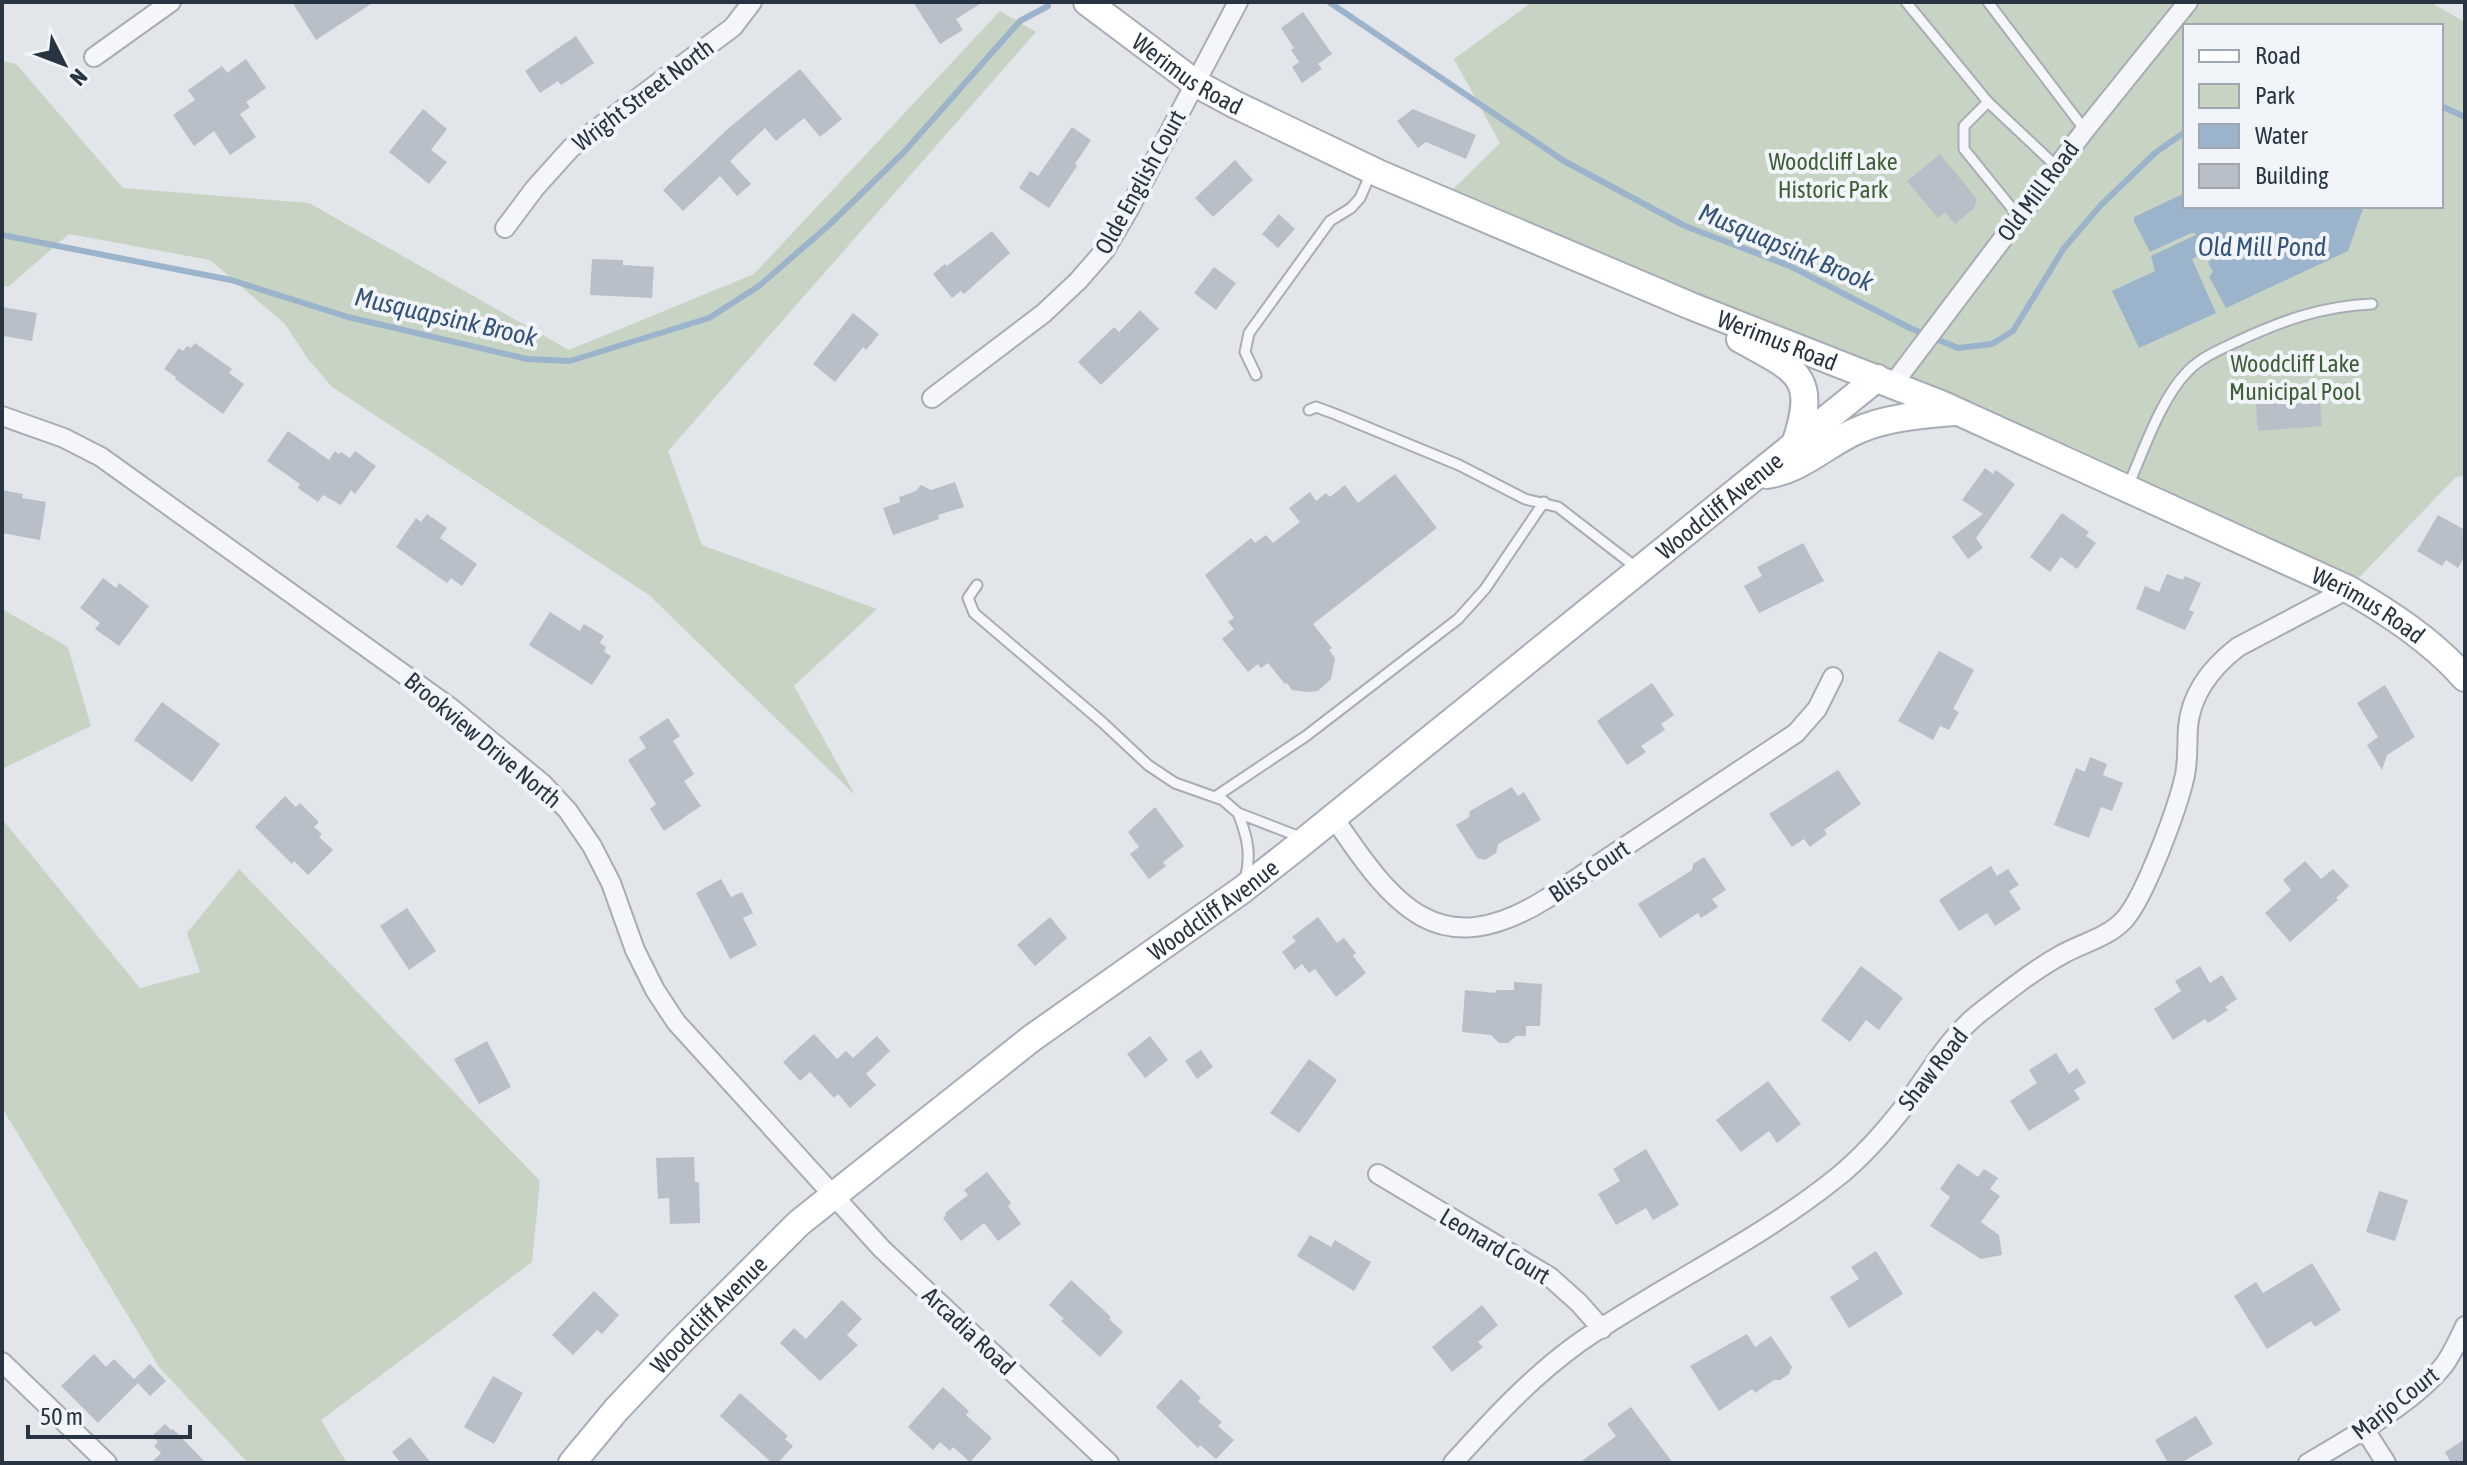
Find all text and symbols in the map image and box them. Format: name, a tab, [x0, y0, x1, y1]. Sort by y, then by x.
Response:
north arrow	[24, 24, 104, 104]
legend	[2183, 24, 2443, 208]
street label: Werimus Road	[1127, 28, 1247, 120]
street label: Wright Street North	[567, 33, 719, 157]
text: Road	[2255, 42, 2301, 69]
text: N	[65, 64, 93, 91]
text: Park	[2255, 82, 2296, 109]
street label: Olde English Court	[1089, 105, 1191, 259]
text: Water	[2255, 122, 2308, 149]
street label: Old Mill Road	[1992, 136, 2084, 246]
park label: Woodcliff Lake Historic Park	[1768, 148, 1898, 203]
text: Building	[2255, 162, 2329, 189]
water label: Musquapsink Brook	[1694, 197, 1878, 297]
water label: Old Mill Pond	[2198, 232, 2326, 262]
water label: Musquapsink Brook	[352, 281, 541, 353]
street label: Werimus Road	[1714, 304, 1841, 376]
park label: Woodcliff Lake Municipal Pool	[2229, 350, 2362, 405]
street label: Woodcliff Avenue	[1651, 446, 1788, 564]
street label: Werimus Road	[2308, 561, 2430, 649]
street label: Brookview Drive North	[399, 667, 567, 813]
street label: Bliss Court	[1544, 834, 1634, 908]
street label: Woodcliff Avenue	[1143, 853, 1283, 966]
street label: Shaw Road	[1893, 1023, 1973, 1115]
street label: Leonard Court	[1435, 1203, 1555, 1289]
street label: Woodcliff Avenue	[645, 1250, 772, 1378]
street label: Arcadia Road	[917, 1282, 1021, 1380]
street label: Marjo Court	[2347, 1361, 2443, 1445]
scale bar	[28, 1389, 190, 1439]
text: 50 m	[40, 1403, 83, 1430]

